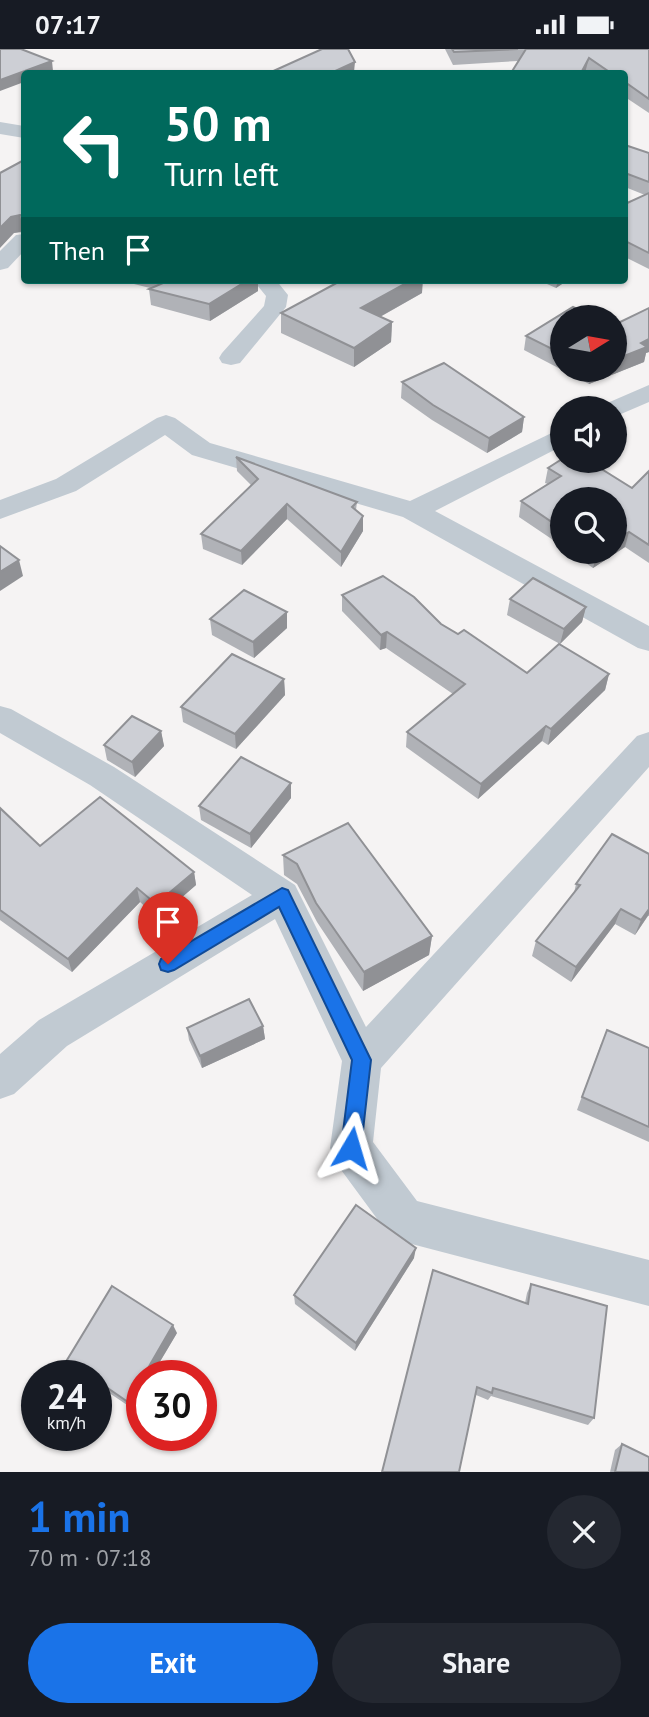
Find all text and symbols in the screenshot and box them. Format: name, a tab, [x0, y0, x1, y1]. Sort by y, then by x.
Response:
text: 07:17	[35, 8, 101, 41]
text: 50 m	[164, 91, 271, 155]
icon: left	[49, 98, 140, 189]
text: Turn left	[164, 153, 279, 195]
icon: arrive	[119, 231, 157, 269]
text: Then	[49, 234, 105, 267]
north arrow	[550, 305, 626, 381]
map controls	[550, 305, 627, 564]
button: sound	[550, 396, 627, 473]
button: search	[550, 487, 627, 564]
pin	[138, 892, 198, 964]
icon: arrive	[149, 903, 187, 941]
position arrow	[314, 1111, 388, 1185]
speed limit sign: 30	[126, 1360, 217, 1451]
text: 24	[47, 1373, 86, 1419]
text: km/h	[47, 1411, 86, 1434]
text: 1 min	[28, 1489, 130, 1544]
button: close	[547, 1495, 621, 1569]
text: 70 m · 07:18	[28, 1543, 152, 1572]
button: Exit	[28, 1623, 318, 1703]
button: Share	[332, 1623, 621, 1703]

